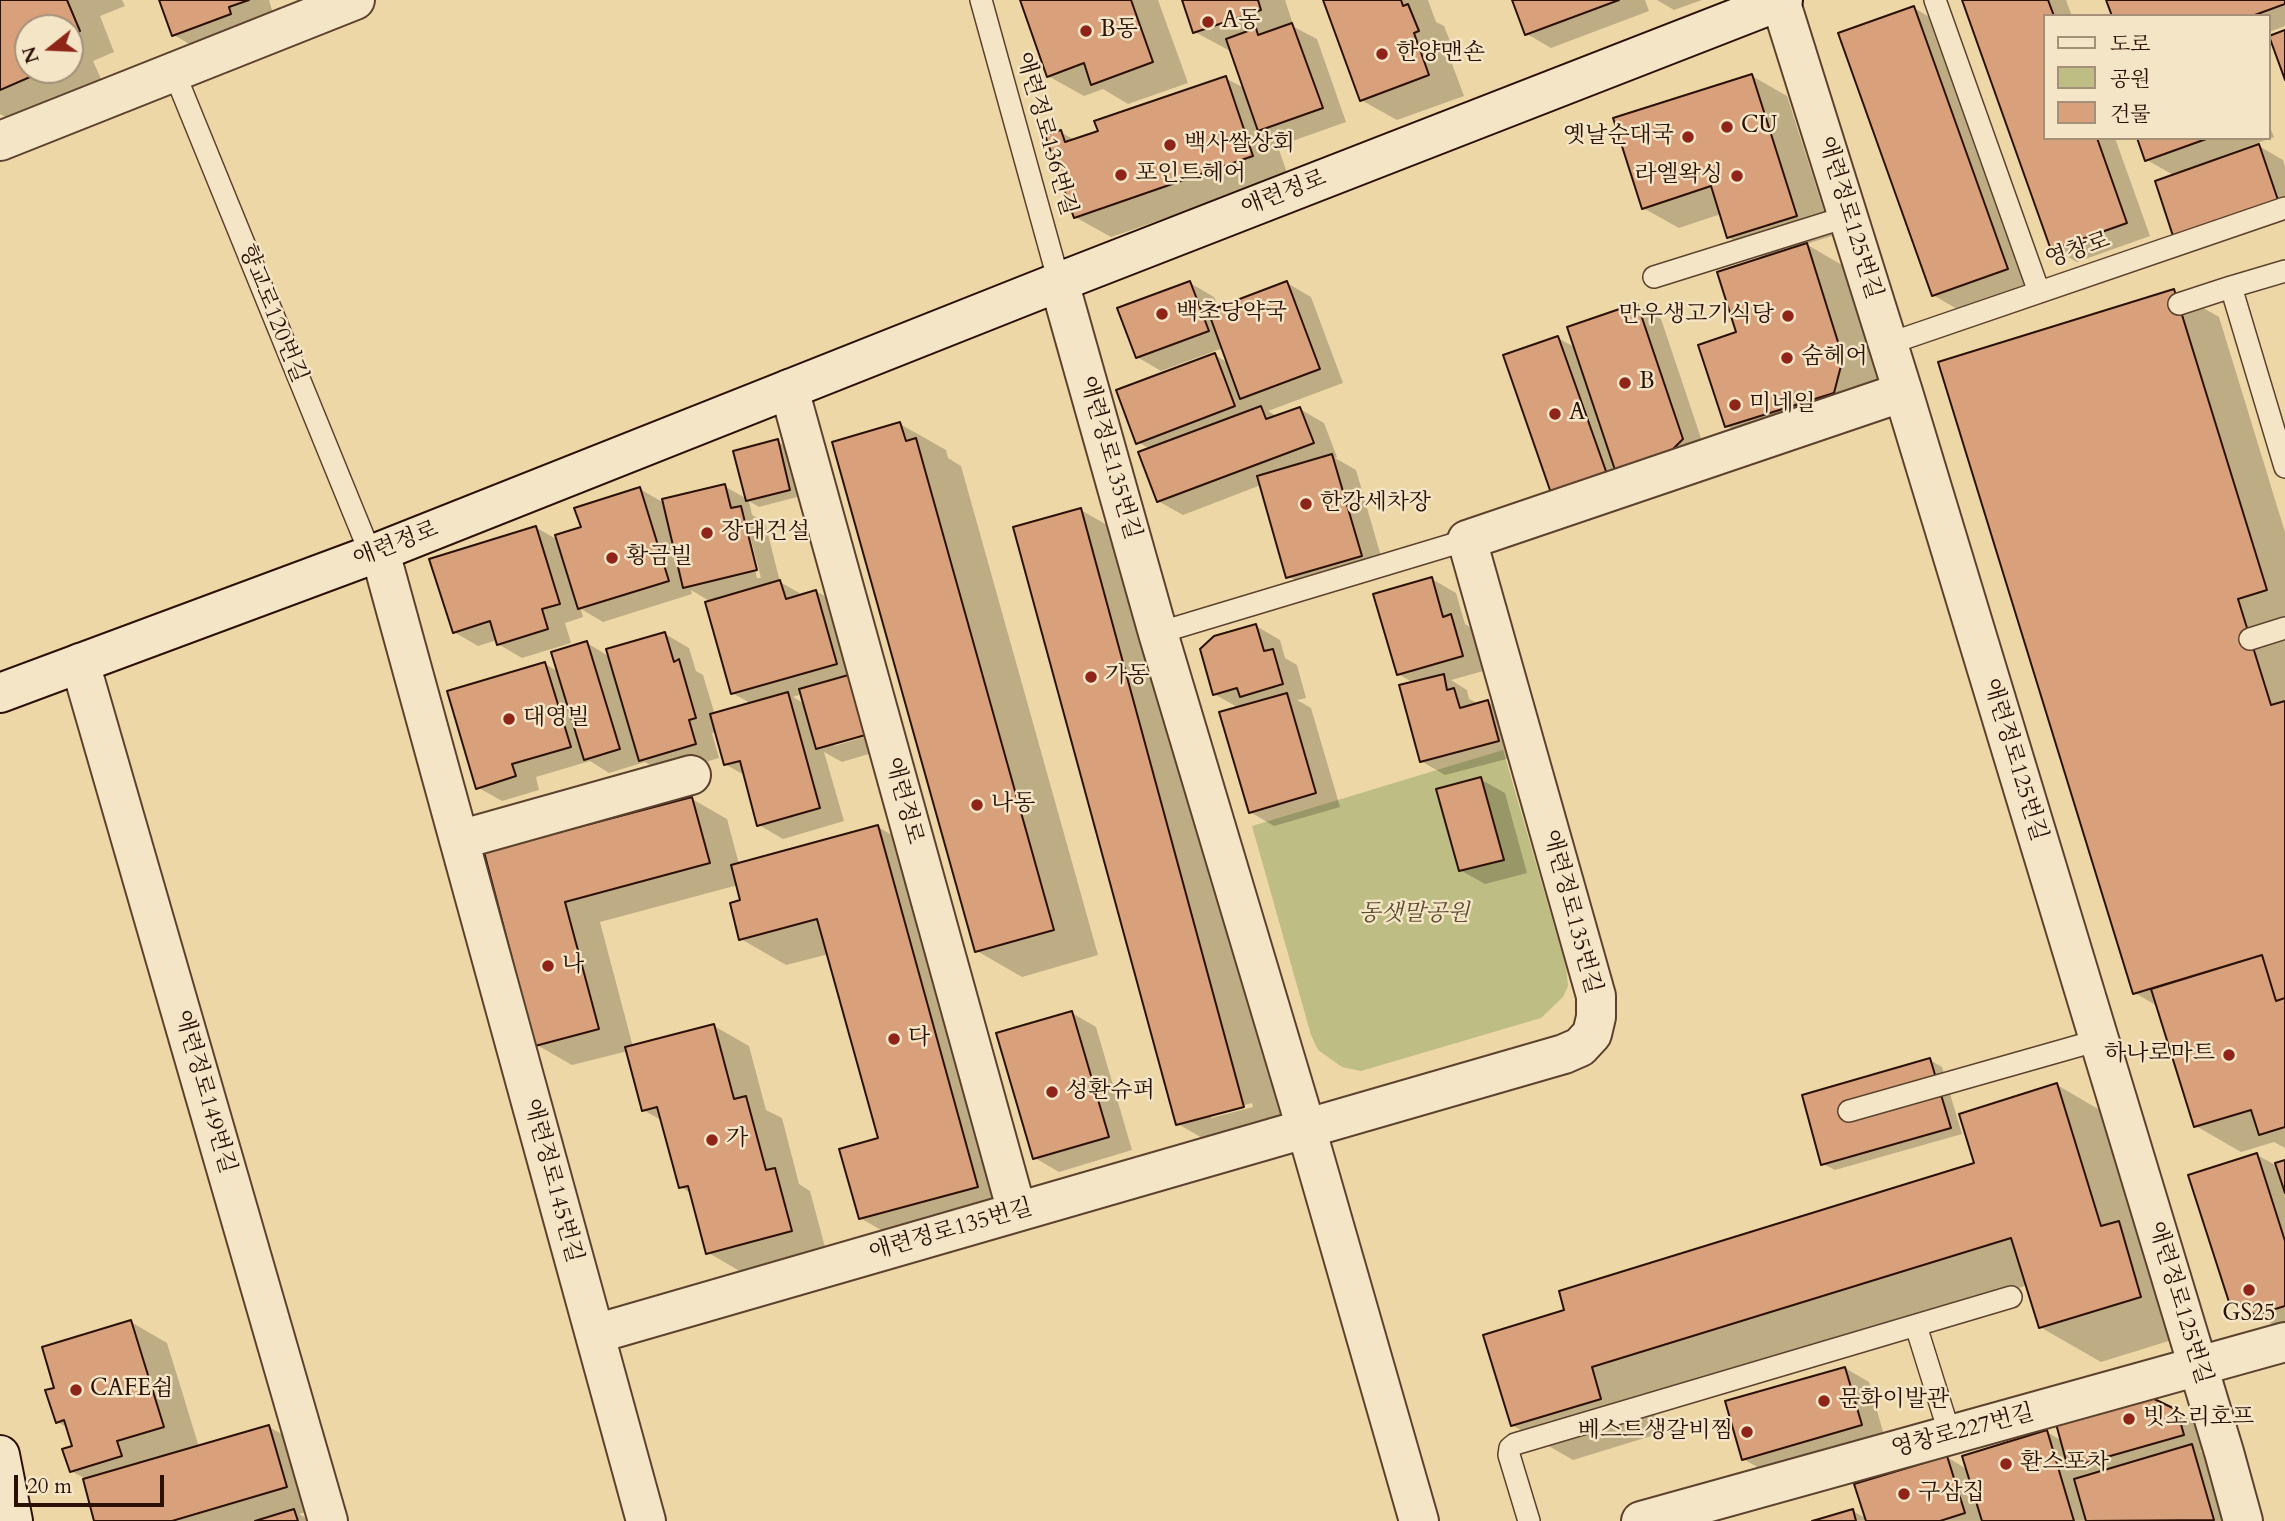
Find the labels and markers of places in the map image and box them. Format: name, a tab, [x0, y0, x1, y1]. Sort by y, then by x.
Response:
place label: A동	[1222, 8, 1261, 36]
marker: A동	[1200, 14, 1216, 30]
place label: B동	[1100, 17, 1138, 45]
marker: B동	[1078, 23, 1094, 39]
place label: 한양맨숀	[1396, 40, 1485, 68]
marker: 한양맨숀	[1374, 46, 1390, 62]
place label: CU	[1741, 113, 1777, 141]
marker: CU	[1719, 119, 1735, 135]
place label: 옛날순대국	[1563, 123, 1674, 151]
marker: 옛날순대국	[1680, 129, 1696, 145]
place label: 백사쌀상회	[1184, 131, 1295, 159]
marker: 백사쌀상회	[1162, 137, 1178, 153]
place label: 포인트헤어	[1135, 161, 1246, 189]
place label: 라엘왁싱	[1634, 162, 1723, 190]
marker: 포인트헤어	[1113, 167, 1129, 183]
marker: 라엘왁싱	[1729, 168, 1745, 184]
place label: 백초당약국	[1176, 300, 1287, 328]
place label: 만우생고기식당	[1618, 302, 1774, 330]
marker: 백초당약국	[1154, 306, 1170, 322]
marker: 만우생고기식당	[1780, 308, 1796, 324]
place label: 숨헤어	[1801, 344, 1868, 372]
marker: 숨헤어	[1779, 350, 1795, 366]
place label: B	[1639, 369, 1655, 397]
marker: B	[1617, 375, 1633, 391]
place label: 미네일	[1749, 391, 1816, 419]
marker: 미네일	[1727, 397, 1743, 413]
place label: A	[1569, 400, 1585, 428]
marker: A	[1547, 406, 1563, 422]
place label: 한강세차장	[1320, 490, 1431, 518]
marker: 한강세차장	[1298, 496, 1314, 512]
place label: 장대건설	[721, 519, 810, 547]
marker: 장대건설	[699, 525, 715, 541]
place label: 황금빌	[626, 544, 693, 572]
marker: 황금빌	[604, 550, 620, 566]
place label: 가동	[1105, 663, 1149, 691]
marker: 가동	[1083, 669, 1099, 685]
place label: 대영빌	[523, 705, 590, 733]
marker: 대영빌	[501, 711, 517, 727]
place label: 나동	[991, 791, 1035, 819]
marker: 나동	[969, 797, 985, 813]
place label: 나	[562, 952, 584, 980]
marker: 나	[540, 958, 556, 974]
place label: 다	[908, 1025, 930, 1053]
marker: 다	[886, 1031, 902, 1047]
place label: 하나로마트	[2104, 1041, 2215, 1069]
marker: 하나로마트	[2221, 1047, 2237, 1063]
place label: 성환슈퍼	[1066, 1078, 1155, 1106]
marker: 성환슈퍼	[1044, 1084, 1060, 1100]
place label: 가	[726, 1126, 748, 1154]
marker: 가	[704, 1132, 720, 1148]
marker: GS25	[2241, 1282, 2257, 1298]
place label: GS25	[2222, 1301, 2276, 1329]
place label: CAFE쉼	[90, 1376, 173, 1404]
marker: CAFE쉼	[68, 1382, 84, 1398]
place label: 문화이발관	[1838, 1387, 1949, 1415]
marker: 문화이발관	[1816, 1393, 1832, 1409]
place label: 빗소리호프	[2143, 1405, 2254, 1433]
marker: 빗소리호프	[2121, 1411, 2137, 1427]
place label: 베스트생갈비찜	[1577, 1418, 1733, 1446]
marker: 베스트생갈비찜	[1739, 1424, 1755, 1440]
place label: 환스포차	[2020, 1450, 2109, 1478]
marker: 환스포차	[1998, 1456, 2014, 1472]
place label: 구삼집	[1918, 1480, 1985, 1508]
marker: 구삼집	[1896, 1486, 1912, 1502]

